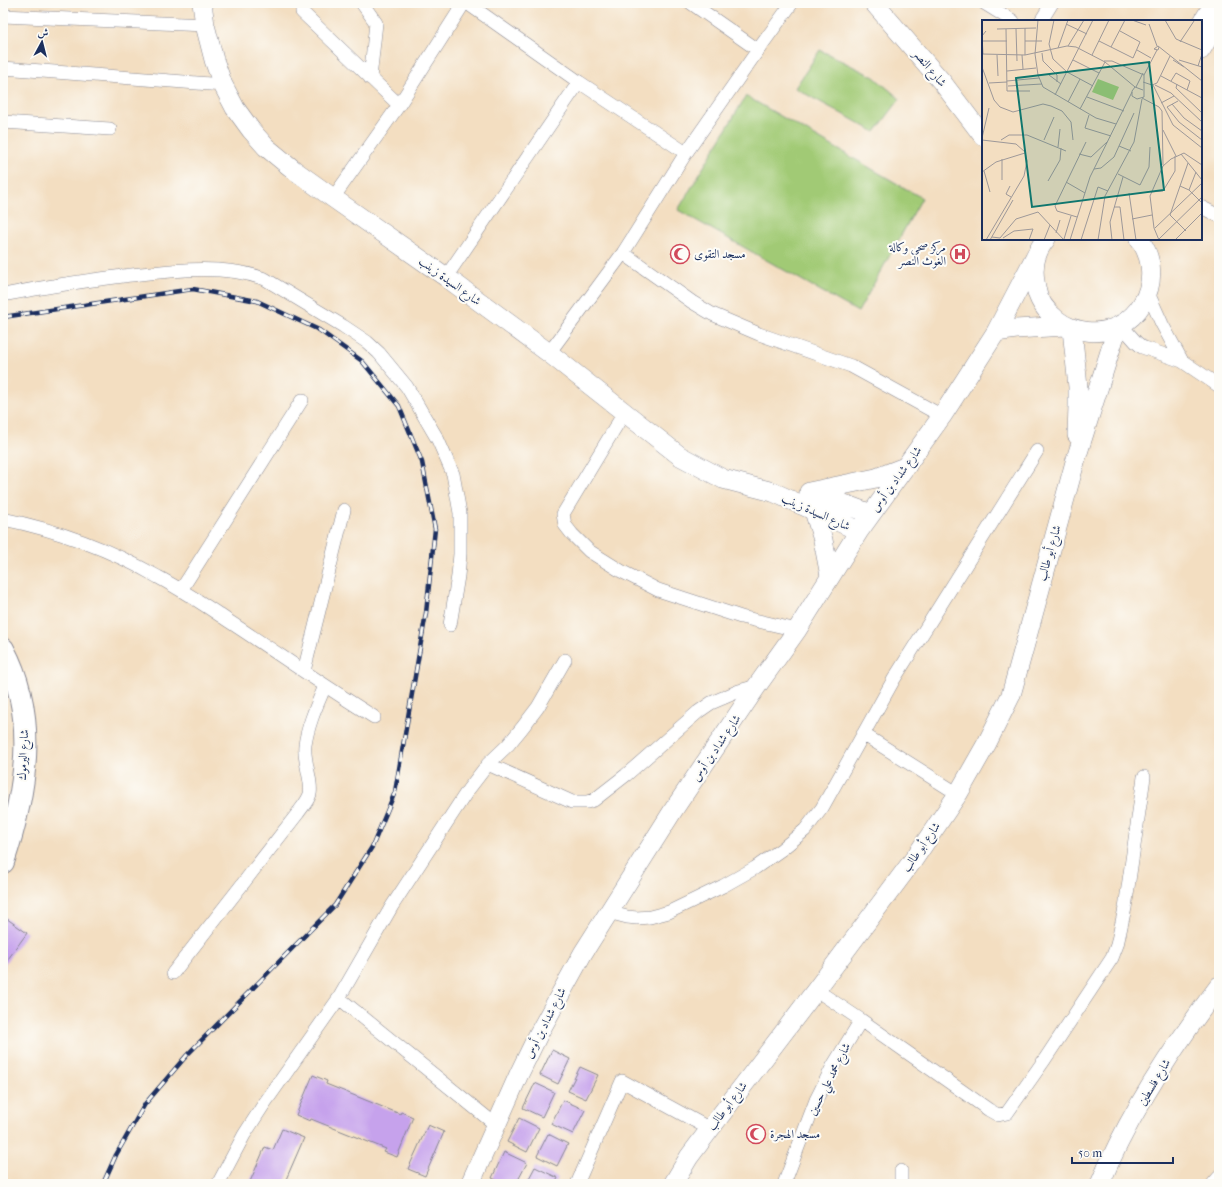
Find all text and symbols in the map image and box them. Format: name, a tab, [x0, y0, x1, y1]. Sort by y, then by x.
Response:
inset map	[982, 20, 1202, 240]
north arrow	[22, 22, 62, 62]
text: ش	[37, 25, 49, 40]
street label: شارع النصر	[906, 45, 950, 92]
place label: مركز صحي وكالة الغوث النصر	[888, 240, 946, 269]
mosque icon: مسجد التقوى	[669, 243, 691, 265]
hospital icon: مركز صحي وكالة الغوث النصر	[949, 243, 971, 265]
place label: مسجد التقوى	[694, 247, 746, 262]
street label: شارع السيدة زينب	[414, 254, 484, 312]
street label: شارع شداد بن أوس	[867, 443, 928, 517]
street label: شارع السيدة زينب	[778, 491, 853, 537]
street label: شارع أبو طالب	[1033, 523, 1068, 584]
street label: شارع شداد بن أوس	[688, 711, 747, 786]
street label: شارع اليرموك	[15, 729, 35, 781]
street label: شارع أبو طالب	[898, 819, 947, 877]
street label: شارع شداد بن أوس	[520, 985, 572, 1063]
street label: شارع محمد علي حسين	[805, 1040, 858, 1120]
street label: شارع فلسطين	[1135, 1056, 1177, 1110]
street label: شارع أبو طالب	[703, 1078, 753, 1136]
mosque icon: مسجد الهجرة	[745, 1123, 767, 1145]
place label: مسجد الهجرة	[770, 1127, 820, 1142]
scale bar	[1072, 1139, 1173, 1165]
text: 50 m	[1078, 1146, 1102, 1160]

